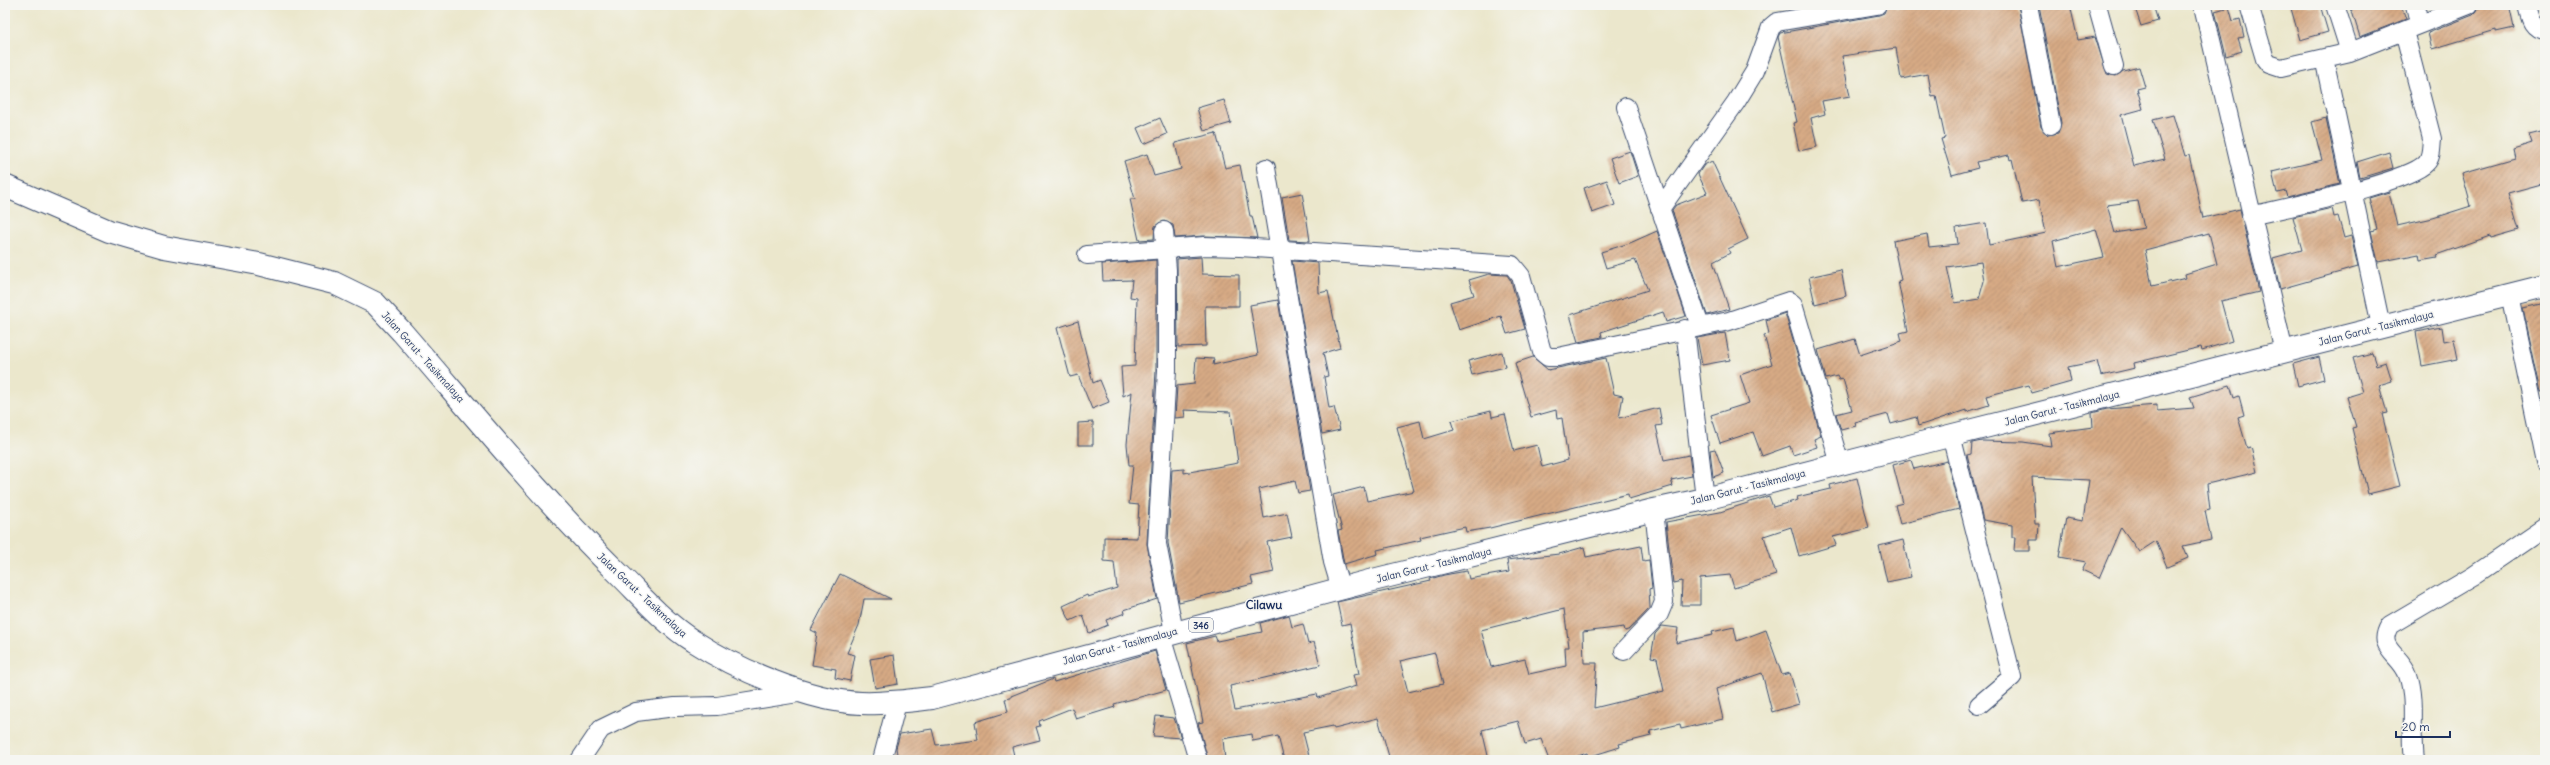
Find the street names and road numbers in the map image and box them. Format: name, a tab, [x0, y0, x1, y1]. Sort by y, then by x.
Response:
street label: Jalan Garut - Tasikmalaya	[2317, 307, 2435, 349]
street label: Jalan Garut - Tasikmalaya	[379, 309, 468, 405]
street label: Jalan Garut - Tasikmalaya	[2003, 387, 2121, 429]
street label: Jalan Garut - Tasikmalaya	[1689, 466, 1807, 508]
street label: Jalan Garut - Tasikmalaya	[1375, 544, 1493, 586]
street label: Jalan Garut - Tasikmalaya	[594, 550, 690, 640]
road number: 346	[1189, 618, 1213, 632]
street label: Jalan Garut - Tasikmalaya	[1061, 624, 1179, 668]

